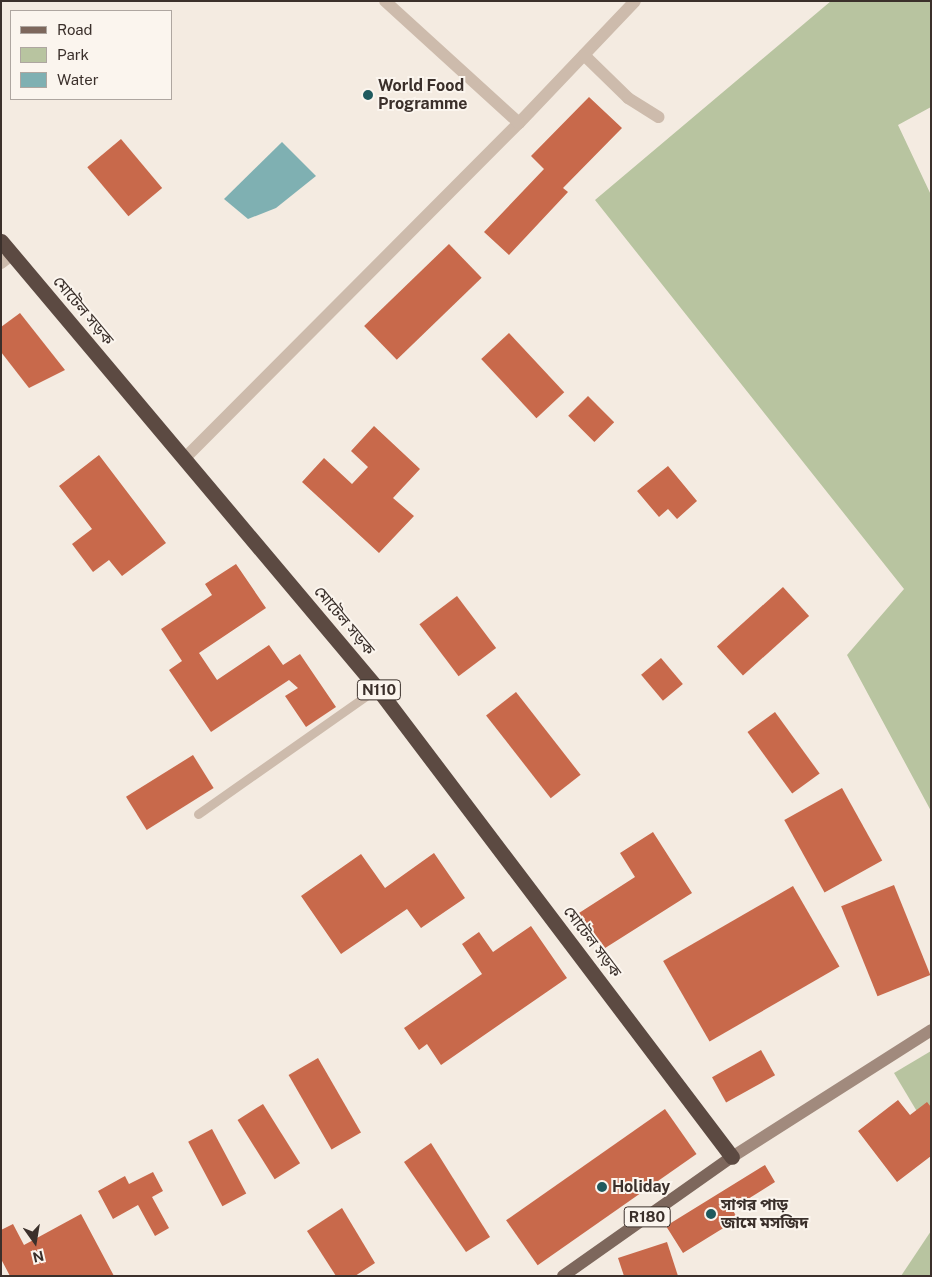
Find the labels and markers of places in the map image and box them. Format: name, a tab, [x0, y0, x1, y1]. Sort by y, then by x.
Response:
place label: World Food Programme	[378, 76, 468, 114]
marker: World Food Programme	[362, 89, 374, 101]
place label: Holiday	[612, 1177, 670, 1197]
marker: Holiday	[596, 1181, 608, 1193]
place label: সাগর পাড় জামে মসজিদ	[721, 1195, 808, 1233]
marker: সাগর পাড় জামে মসজিদ	[705, 1208, 717, 1220]

